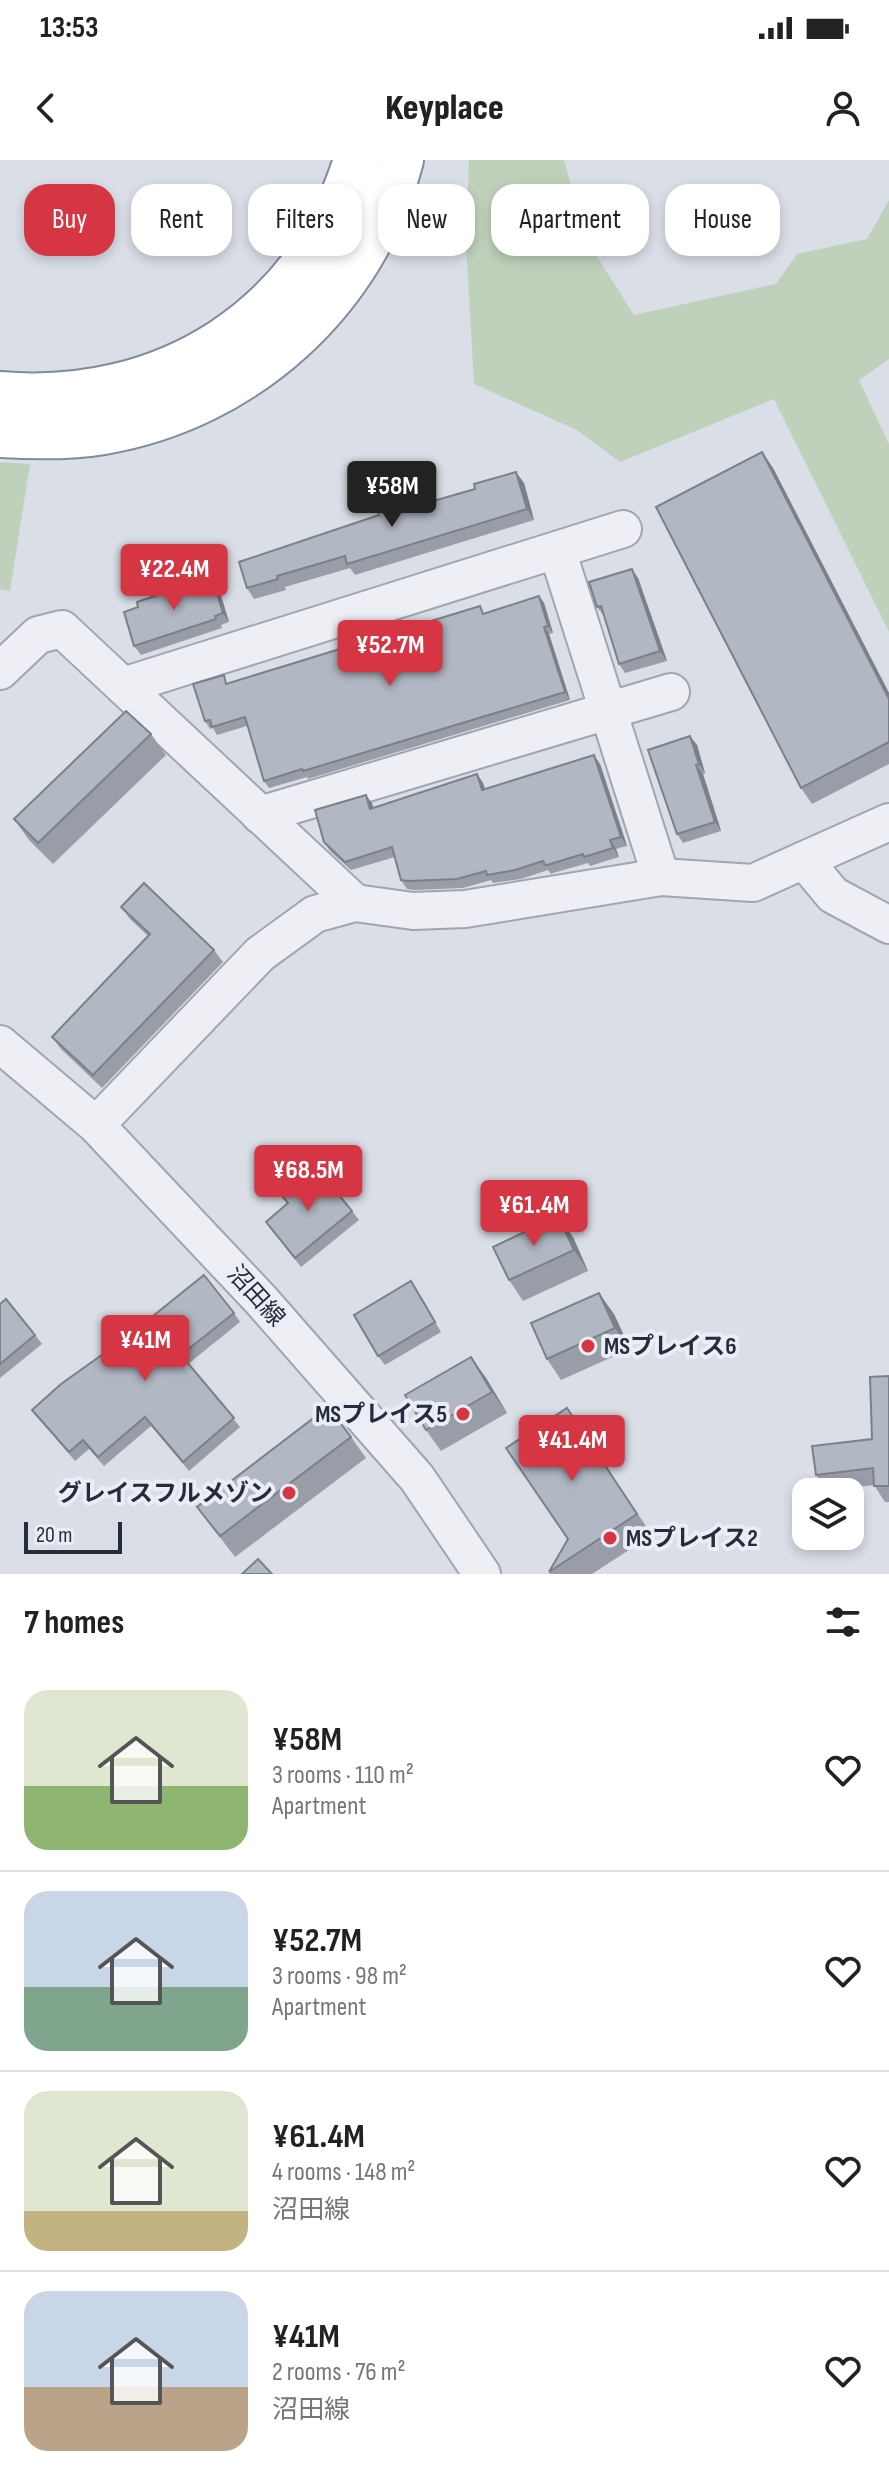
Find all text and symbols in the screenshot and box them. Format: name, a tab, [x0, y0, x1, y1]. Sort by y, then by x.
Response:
text: 13:53	[40, 10, 99, 46]
icon: back	[24, 86, 68, 130]
icon: person	[821, 86, 865, 130]
text: Keyplace	[385, 87, 504, 130]
chip: Buy	[24, 184, 115, 256]
chip: Rent	[131, 184, 232, 256]
chip: Filters	[248, 184, 362, 256]
chip: New	[378, 184, 475, 256]
chip: Apartment	[491, 184, 649, 256]
chip: House	[665, 184, 780, 256]
pin: ¥58M	[345, 461, 439, 529]
text: ¥58M	[365, 471, 419, 502]
pin: ¥22.4M	[109, 544, 239, 612]
text: ¥22.4M	[139, 554, 209, 585]
pin: ¥52.7M	[325, 620, 455, 688]
text: ¥52.7M	[356, 630, 424, 661]
pin: ¥68.5M	[243, 1145, 373, 1213]
text: ¥68.5M	[272, 1155, 344, 1186]
pin: ¥61.4M	[469, 1180, 599, 1248]
text: ¥61.4M	[499, 1190, 569, 1221]
street label: 沼田線	[221, 1260, 291, 1332]
pin: ¥41M	[98, 1315, 192, 1383]
text: ¥41M	[119, 1325, 171, 1356]
place label: MSプレイス6	[604, 1332, 737, 1361]
marker: MSプレイス6	[579, 1337, 597, 1355]
place label: MSプレイス5	[315, 1400, 447, 1429]
marker: MSプレイス5	[454, 1405, 472, 1423]
pin: ¥41.4M	[507, 1415, 637, 1483]
text: ¥41.4M	[537, 1425, 607, 1456]
map controls	[792, 1478, 864, 1550]
button: layers	[792, 1478, 864, 1550]
place label: グレイスフルメゾン	[58, 1479, 273, 1508]
marker: グレイスフルメゾン	[280, 1484, 298, 1502]
scale bar	[24, 1518, 122, 1554]
text: 20 m	[36, 1522, 73, 1549]
place label: MSプレイス2	[626, 1524, 758, 1553]
marker: MSプレイス2	[601, 1529, 619, 1547]
icon: filters	[821, 1600, 865, 1644]
text: 7 homes	[24, 1602, 124, 1643]
text: ¥58M	[272, 1719, 342, 1760]
icon: home	[88, 1722, 184, 1818]
icon: heart	[821, 1748, 865, 1792]
text: 3 rooms · 110 m²	[272, 1760, 414, 1791]
text: Apartment	[272, 1791, 366, 1822]
text: ¥52.7M	[272, 1920, 362, 1961]
icon: home	[88, 1923, 184, 2019]
icon: heart	[821, 1949, 865, 1993]
text: 3 rooms · 98 m²	[272, 1961, 407, 1992]
text: Apartment	[272, 1992, 366, 2023]
text: ¥61.4M	[272, 2116, 365, 2157]
icon: home	[88, 2123, 184, 2219]
icon: heart	[821, 2149, 865, 2193]
text: 4 rooms · 148 m²	[272, 2157, 415, 2188]
text: 沼田線	[272, 2195, 350, 2226]
text: ¥41M	[272, 2316, 340, 2357]
icon: home	[88, 2323, 184, 2419]
icon: heart	[821, 2349, 865, 2393]
text: 2 rooms · 76 m²	[272, 2357, 406, 2388]
text: 沼田線	[272, 2395, 350, 2426]

